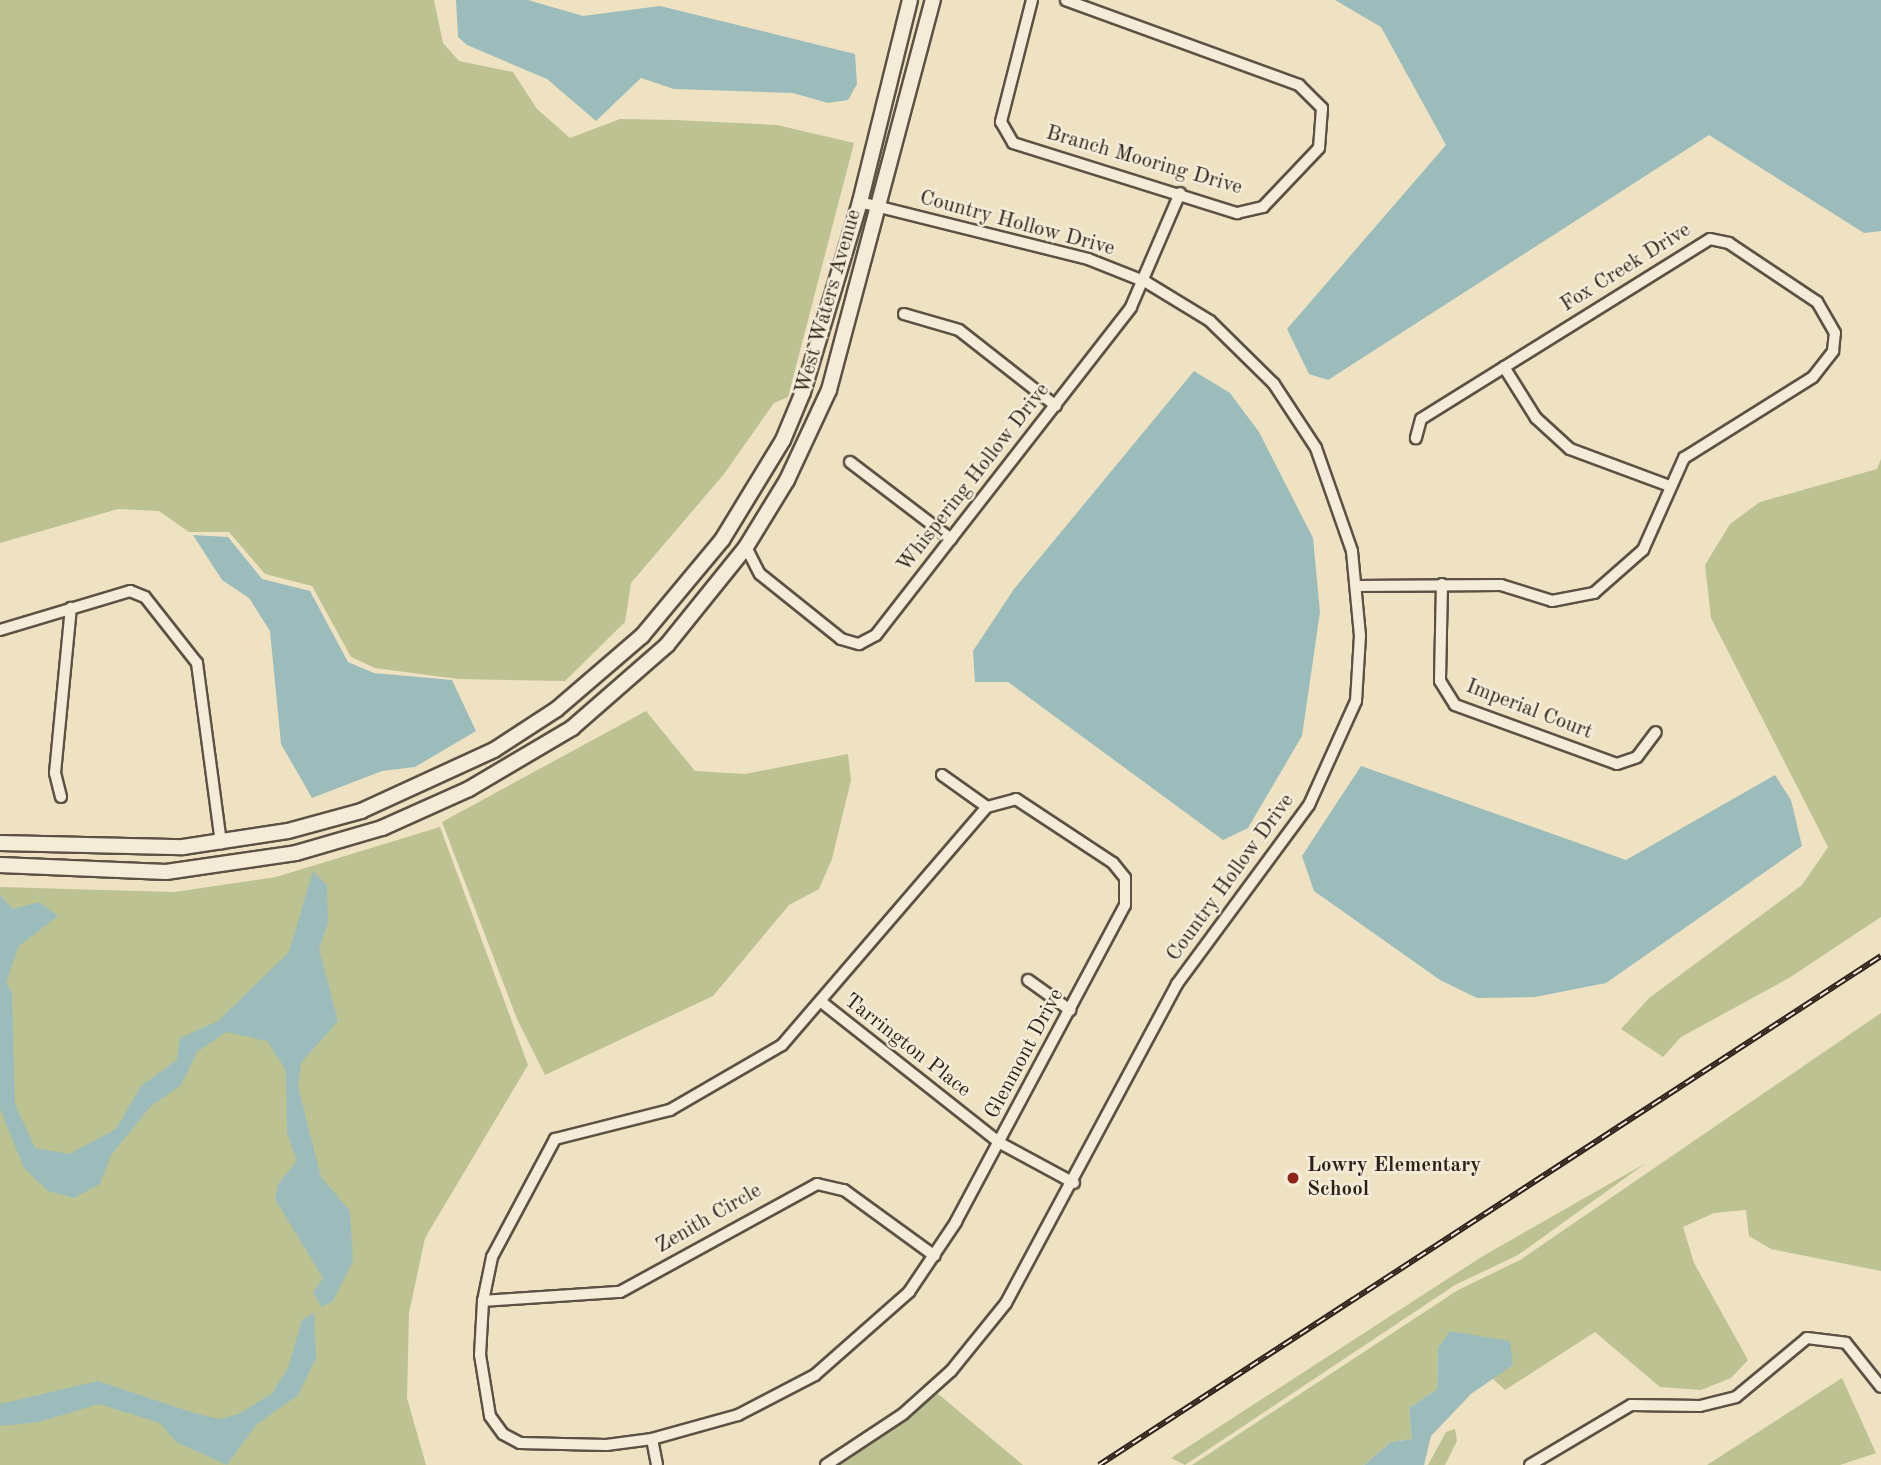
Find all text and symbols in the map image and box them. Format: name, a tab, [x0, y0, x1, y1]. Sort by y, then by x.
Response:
street label: Branch Mooring Drive	[1043, 121, 1245, 201]
street label: Country Hollow Drive	[917, 186, 1117, 262]
street label: West Waters Avenue	[791, 207, 867, 397]
street label: Fox Creek Drive	[1556, 218, 1696, 318]
street label: Whispering Hollow Drive	[892, 378, 1056, 578]
street label: Imperial Court	[1462, 674, 1596, 746]
street label: Country Hollow Drive	[1162, 789, 1300, 967]
street label: Glenmont Drive	[980, 985, 1070, 1123]
street label: Tarrington Place	[839, 989, 975, 1103]
place label: Lowry Elementary School	[1307, 1153, 1481, 1203]
marker: Lowry Elementary School	[1285, 1170, 1301, 1186]
street label: Zenith Circle	[652, 1179, 766, 1259]

